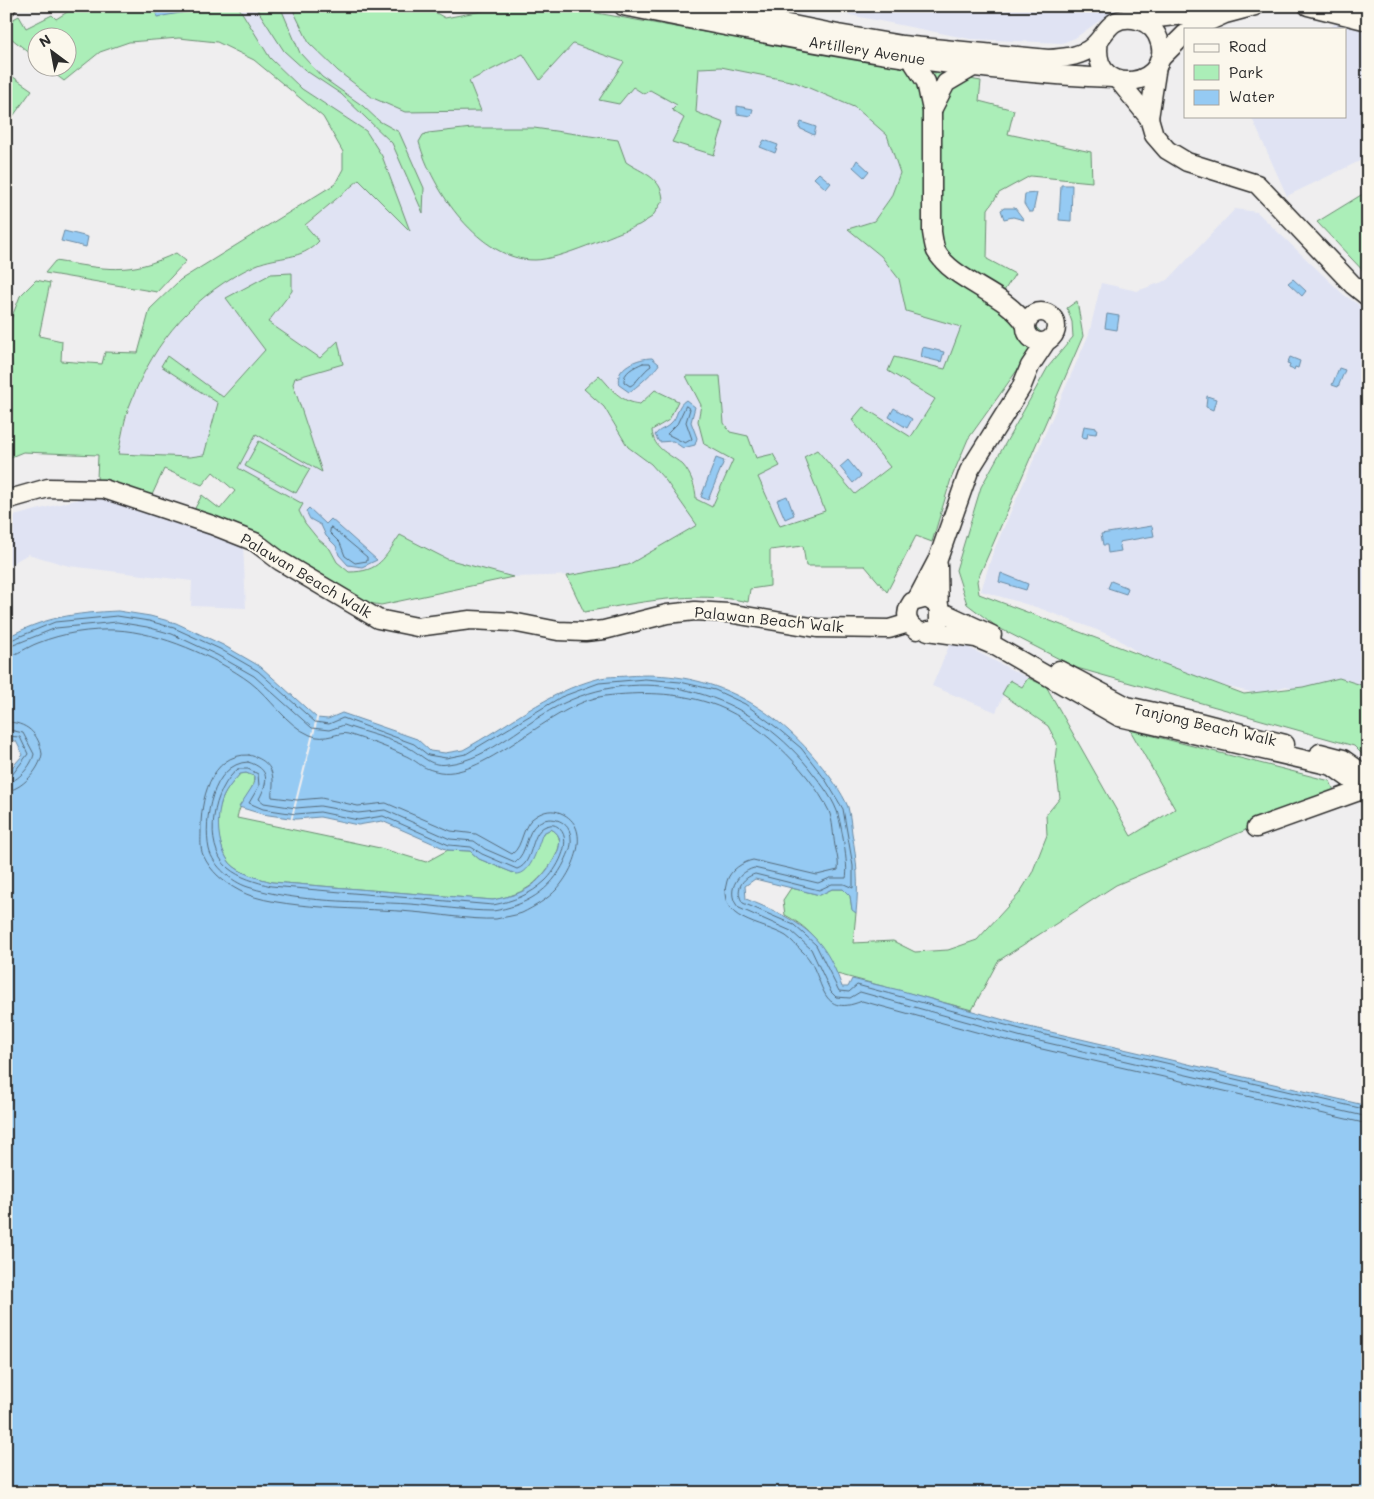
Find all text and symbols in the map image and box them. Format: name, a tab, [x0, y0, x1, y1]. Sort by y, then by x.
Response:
north arrow	[28, 28, 78, 78]
legend	[1184, 28, 1346, 118]
text: N	[35, 30, 54, 51]
street label: Artillery Avenue	[807, 31, 927, 69]
text: Road	[1229, 36, 1266, 56]
text: Park	[1229, 62, 1263, 82]
text: Water	[1229, 86, 1275, 106]
street label: Palawan Beach Walk	[237, 528, 376, 622]
street label: Palawan Beach Walk	[693, 601, 845, 637]
street label: Tanjong Beach Walk	[1132, 698, 1279, 750]

